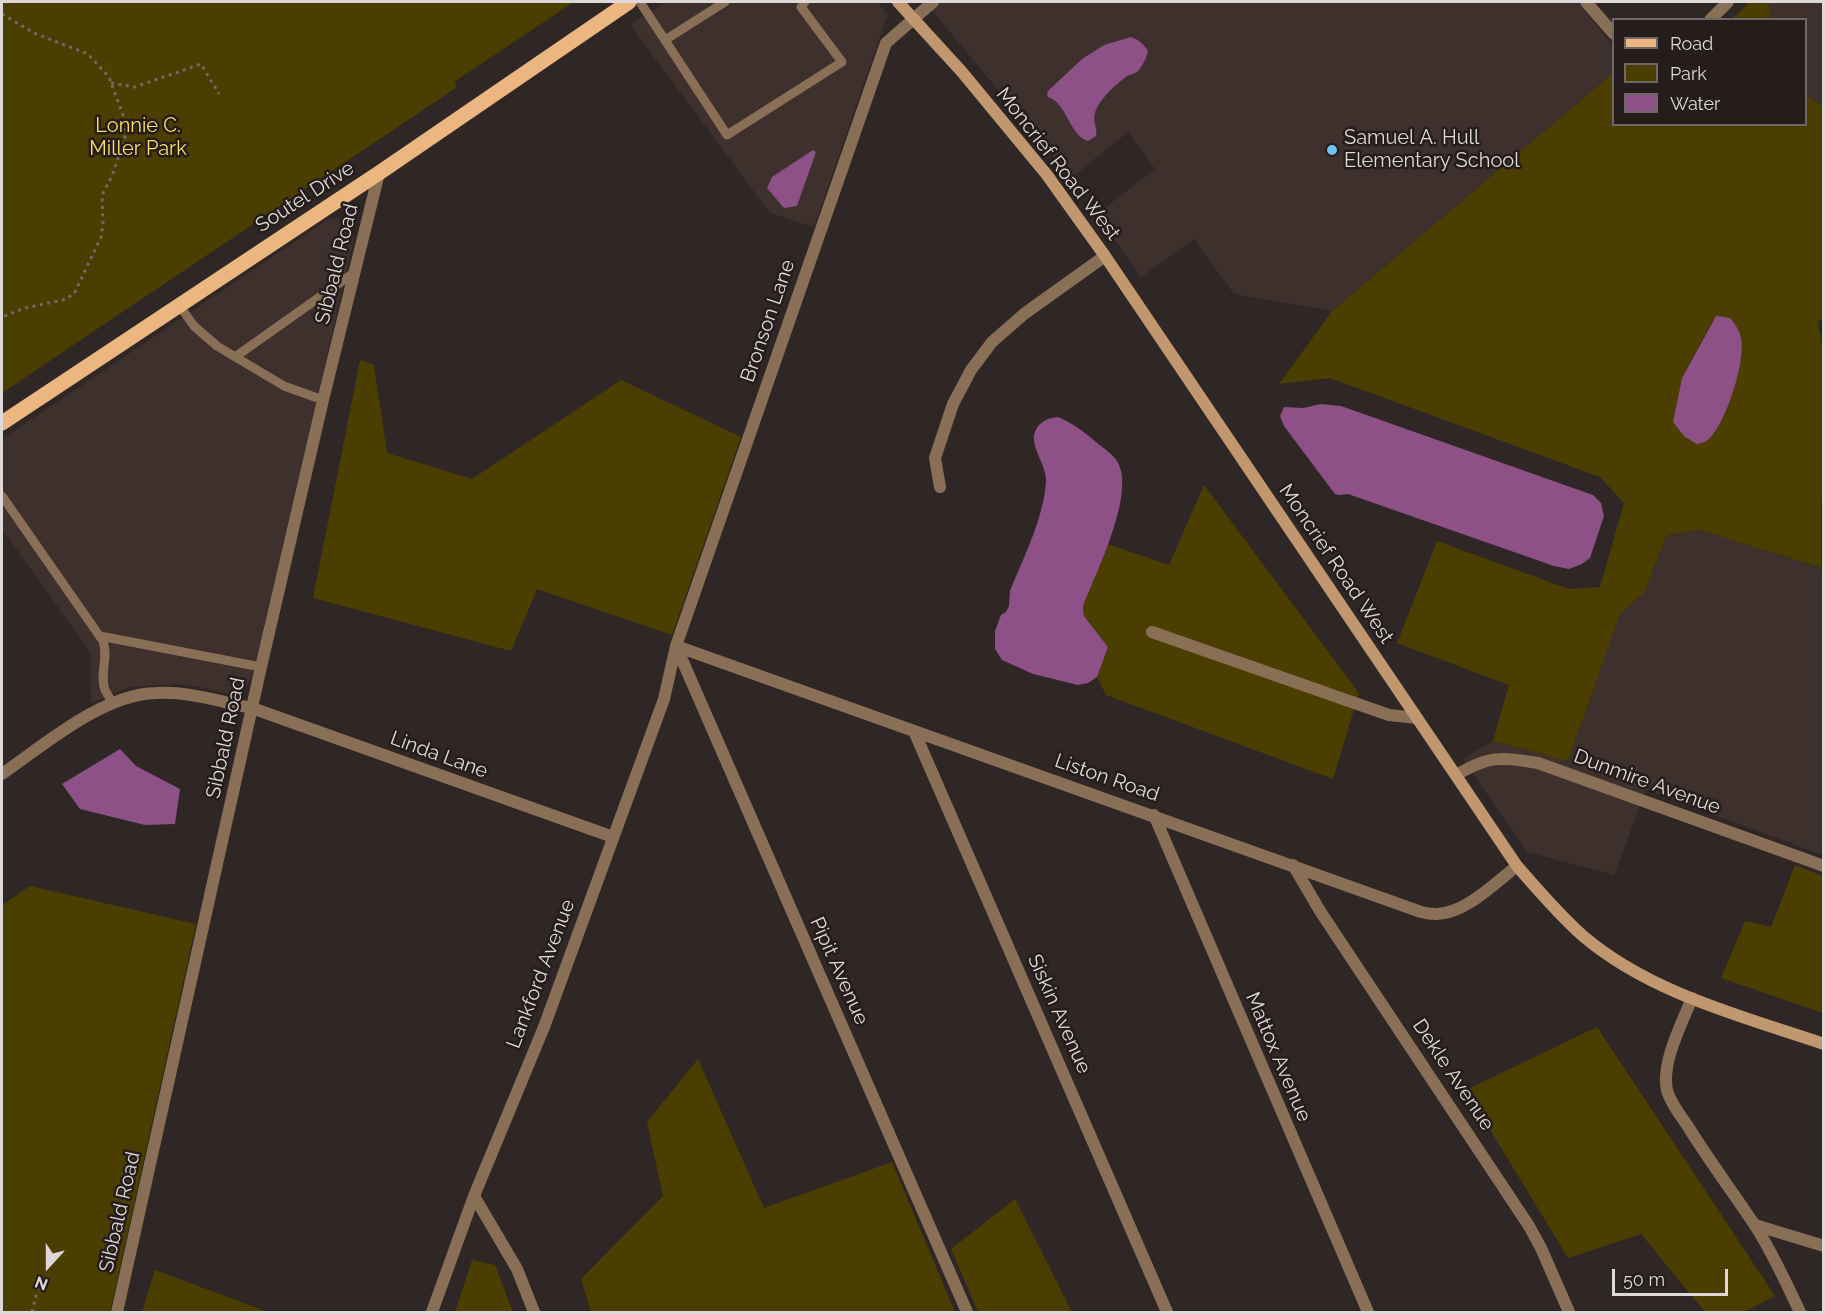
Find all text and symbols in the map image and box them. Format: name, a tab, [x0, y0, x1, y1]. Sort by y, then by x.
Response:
legend	[1612, 18, 1807, 126]
text: Road	[1670, 33, 1713, 54]
text: Park	[1670, 63, 1707, 84]
street label: Moncrief Road West	[991, 83, 1125, 245]
text: Water	[1670, 93, 1720, 114]
park label: Lonnie C. Miller Park	[89, 114, 187, 161]
place label: Samuel A. Hull Elementary School	[1344, 126, 1520, 173]
marker: Samuel A. Hull Elementary School	[1325, 143, 1339, 157]
street label: Soutel Drive	[251, 156, 359, 238]
street label: Sibbald Road	[310, 201, 364, 327]
street label: Bronson Lane	[736, 257, 800, 385]
street label: Moncrief Road West	[1274, 480, 1398, 648]
street label: Sibbald Road	[201, 675, 251, 801]
street label: Linda Lane	[387, 726, 491, 784]
street label: Dunmire Avenue	[1570, 744, 1724, 820]
street label: Liston Road	[1052, 749, 1162, 807]
street label: Lankford Avenue	[502, 896, 580, 1052]
street label: Pipit Avenue	[805, 913, 873, 1029]
street label: Siskin Avenue	[1022, 951, 1096, 1077]
street label: Mattox Avenue	[1240, 989, 1316, 1125]
street label: Dekle Avenue	[1407, 1015, 1499, 1135]
street label: Sibbald Road	[94, 1149, 146, 1275]
north arrow	[18, 1236, 78, 1296]
scale bar	[1615, 1257, 1730, 1295]
text: 50 m	[1623, 1269, 1665, 1290]
text: N	[32, 1272, 50, 1294]

